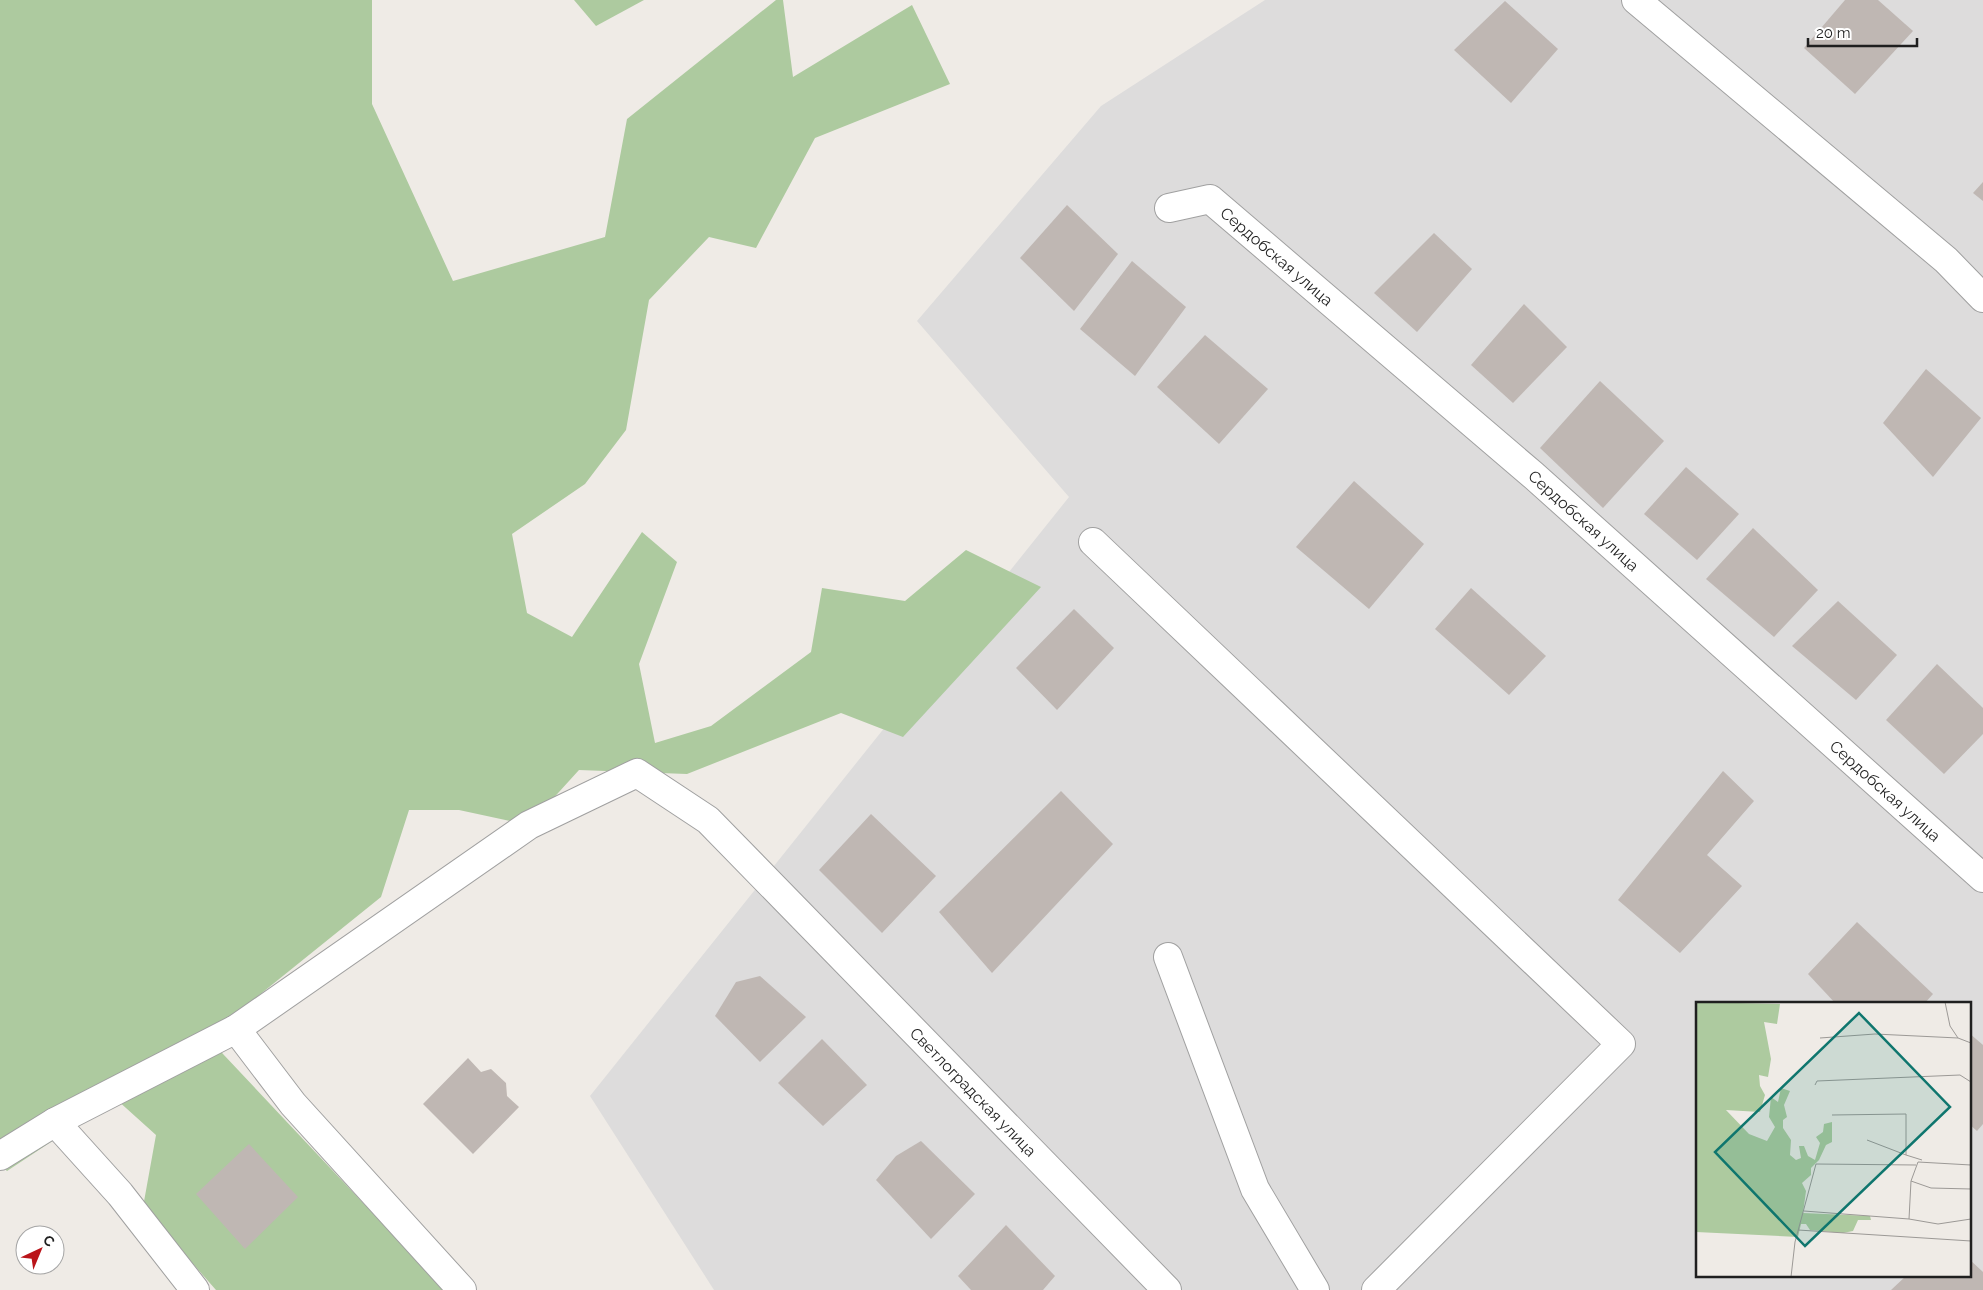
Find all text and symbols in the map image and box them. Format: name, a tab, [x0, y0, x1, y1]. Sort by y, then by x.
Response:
scale bar	[1808, 15, 1917, 47]
text: 20 m	[1816, 24, 1851, 42]
street label: Сердобская улица	[1217, 203, 1337, 309]
street label: Сердобская улица	[1525, 466, 1643, 575]
street label: Сердобская улица	[1826, 736, 1945, 845]
inset map	[1696, 1002, 1970, 1278]
street label: Светлоградская улица	[906, 1023, 1040, 1160]
north arrow	[15, 1225, 65, 1275]
text: С	[40, 1232, 58, 1250]

